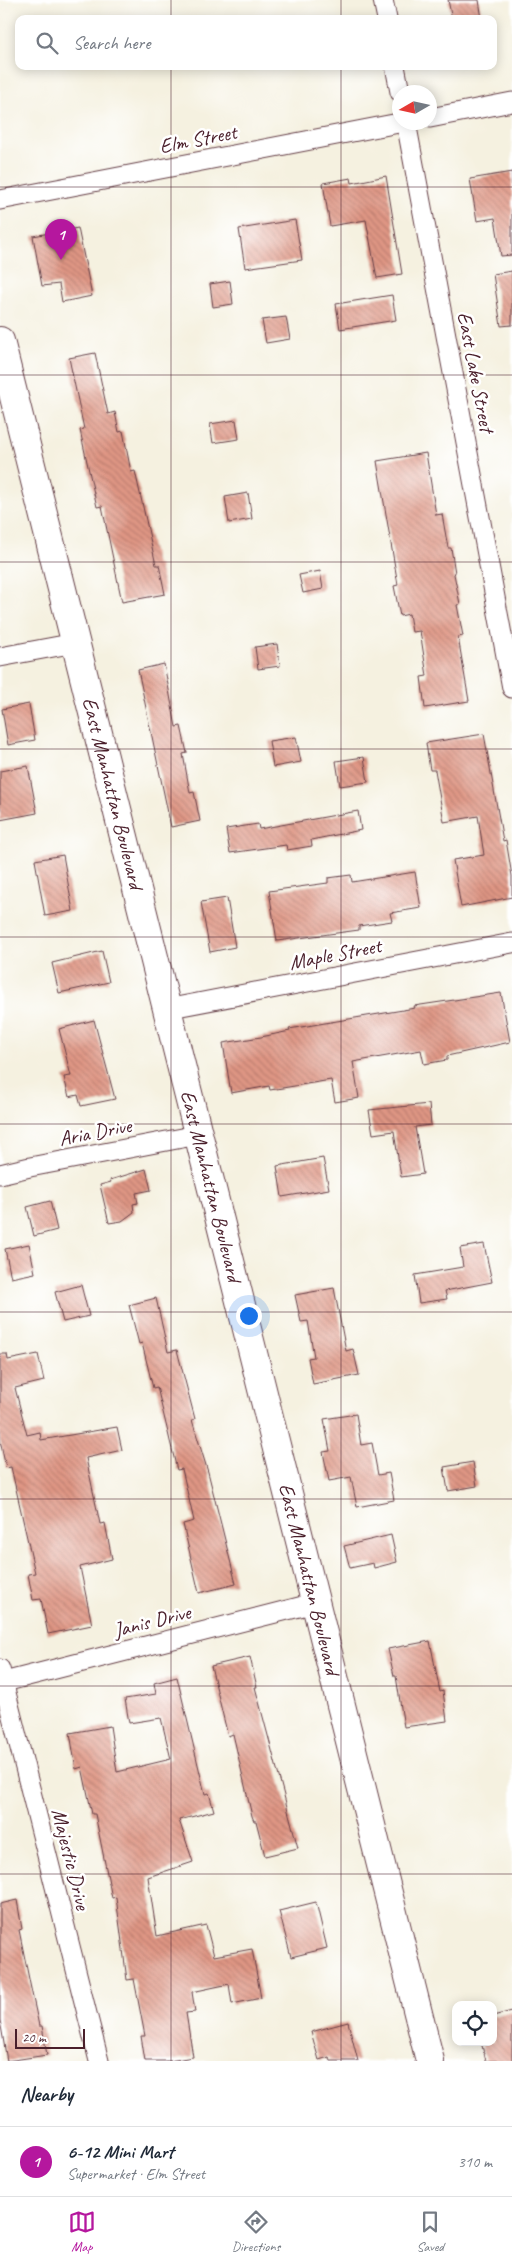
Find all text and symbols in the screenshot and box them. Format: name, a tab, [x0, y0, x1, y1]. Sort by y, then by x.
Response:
search box	[15, 15, 497, 70]
icon: search	[33, 29, 61, 57]
text: Search here	[73, 31, 150, 55]
north arrow	[392, 85, 437, 130]
street label: Elm Street	[157, 118, 241, 159]
pin: 1	[45, 219, 77, 260]
street label: East Lake Street	[452, 310, 501, 437]
street label: East Manhattan Boulevard	[77, 695, 150, 895]
street label: Maple Street	[287, 932, 385, 976]
street label: East Manhattan Boulevard	[175, 1088, 249, 1288]
street label: Aria Drive	[57, 1112, 135, 1152]
your location	[236, 1303, 262, 1329]
street label: East Manhattan Boulevard	[273, 1481, 347, 1681]
street label: Janis Drive	[110, 1598, 195, 1643]
street label: Majestic Drive	[46, 1806, 96, 1913]
map controls	[452, 2001, 497, 2046]
button: locate	[452, 2001, 497, 2046]
scale bar	[15, 2026, 85, 2049]
text: 20 m	[22, 2029, 46, 2046]
text: Nearby	[20, 2081, 73, 2107]
text: 6-12 Mini Mart	[67, 2140, 174, 2164]
text: 1	[32, 2152, 40, 2172]
text: 310 m	[458, 2152, 492, 2172]
text: Supermarket · Elm Street	[67, 2164, 205, 2184]
tab: Map	[68, 2208, 96, 2255]
tab: Directions	[232, 2208, 280, 2255]
tab: Saved	[416, 2208, 444, 2255]

